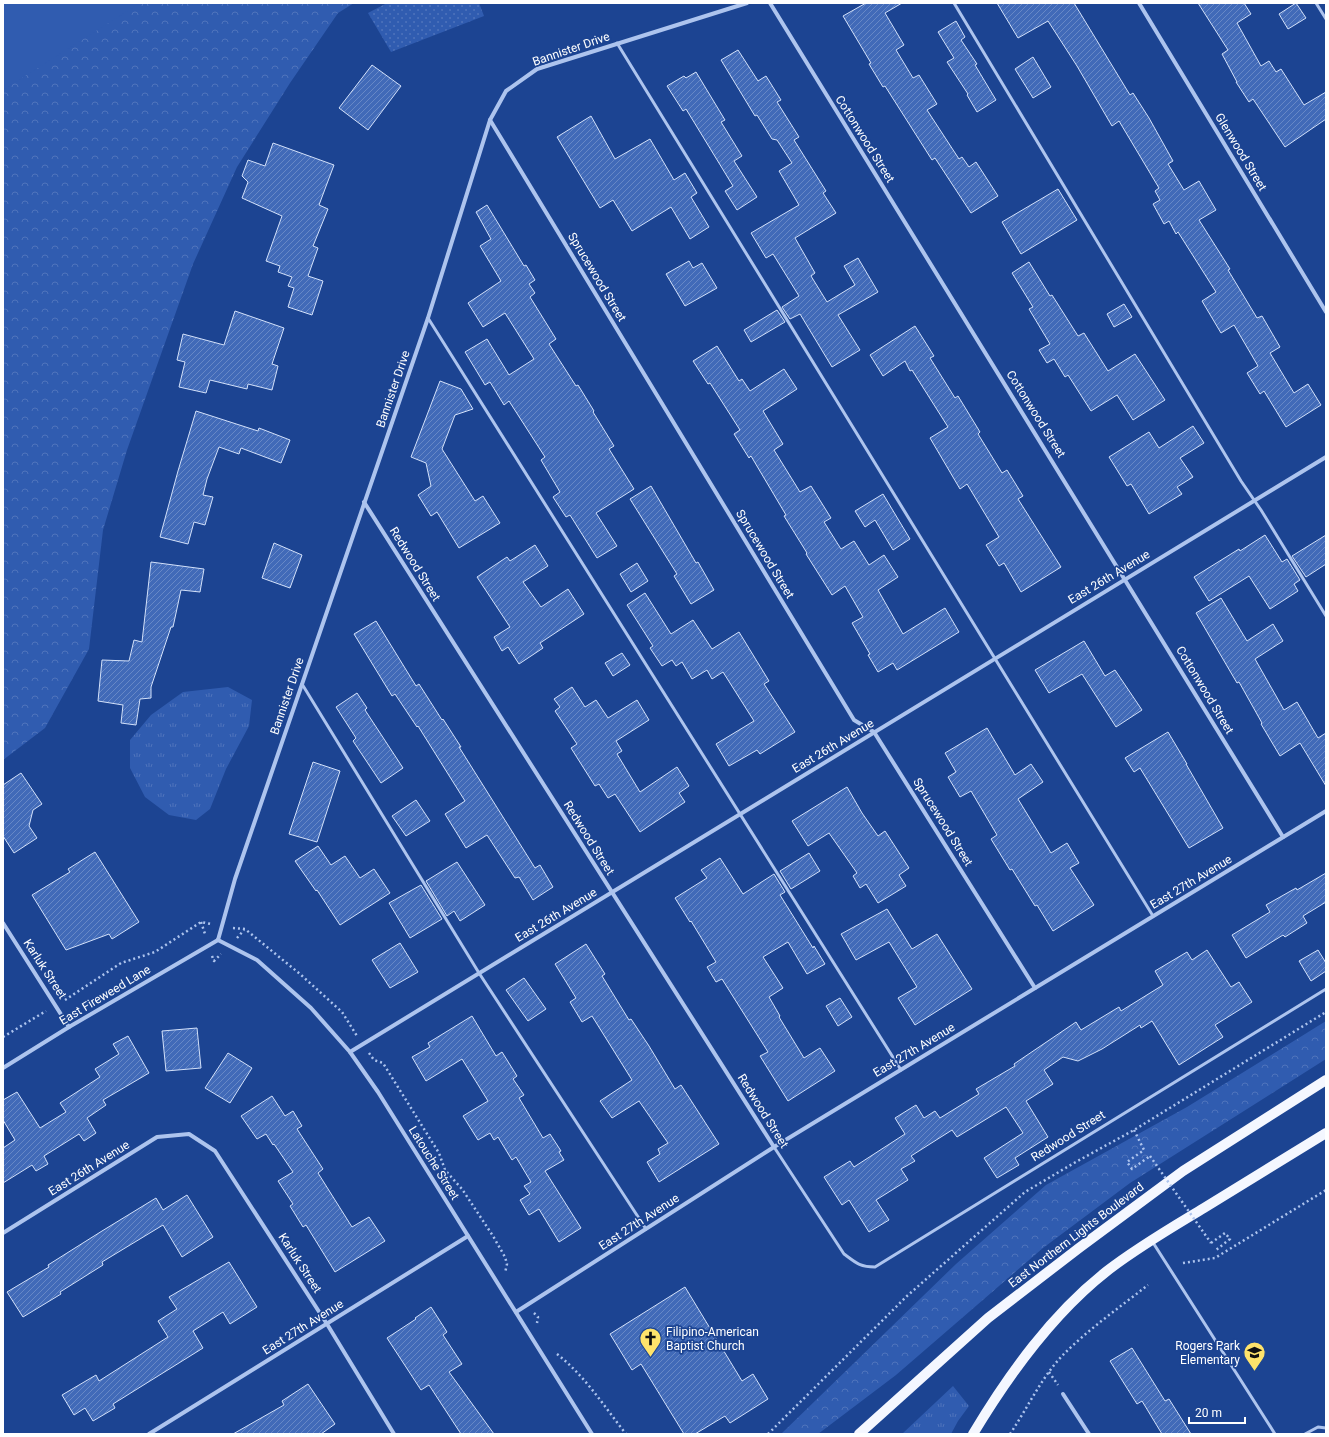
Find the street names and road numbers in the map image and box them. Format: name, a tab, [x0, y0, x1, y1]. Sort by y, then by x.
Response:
street label: Bannister Drive	[531, 29, 611, 69]
street label: Cottonwood Street	[833, 93, 897, 185]
street label: Glenwood Street	[1212, 111, 1270, 193]
street label: Sprucewood Street	[565, 230, 629, 324]
street label: Bannister Drive	[373, 349, 413, 429]
street label: Cottonwood Street	[1004, 368, 1068, 460]
street label: Sprucewood Street	[733, 507, 797, 601]
street label: Redwood Street	[387, 524, 443, 604]
street label: East 26th Avenue	[1066, 547, 1152, 607]
street label: Cottonwood Street	[1173, 644, 1237, 737]
street label: Bannister Drive	[267, 656, 307, 736]
street label: East 26th Avenue	[790, 716, 876, 776]
street label: Sprucewood Street	[910, 775, 976, 869]
street label: Redwood Street	[561, 798, 617, 878]
street label: East 27th Avenue	[1148, 852, 1234, 912]
street label: East 26th Avenue	[513, 885, 599, 945]
street label: Karluk Street	[21, 937, 70, 1002]
street label: East Fireweed Lane	[57, 962, 153, 1028]
street label: East 27th Avenue	[871, 1020, 957, 1080]
street label: Redwood Street	[735, 1071, 791, 1151]
street label: Redwood Street	[1028, 1108, 1108, 1164]
street label: Latouche Street	[406, 1124, 462, 1202]
street label: East 26th Avenue	[46, 1138, 132, 1198]
street label: East Northern Lights Boulevard	[1006, 1180, 1146, 1290]
street label: East 27th Avenue	[596, 1191, 682, 1253]
street label: Karluk Street	[276, 1231, 325, 1296]
street label: East 27th Avenue	[260, 1297, 346, 1357]

